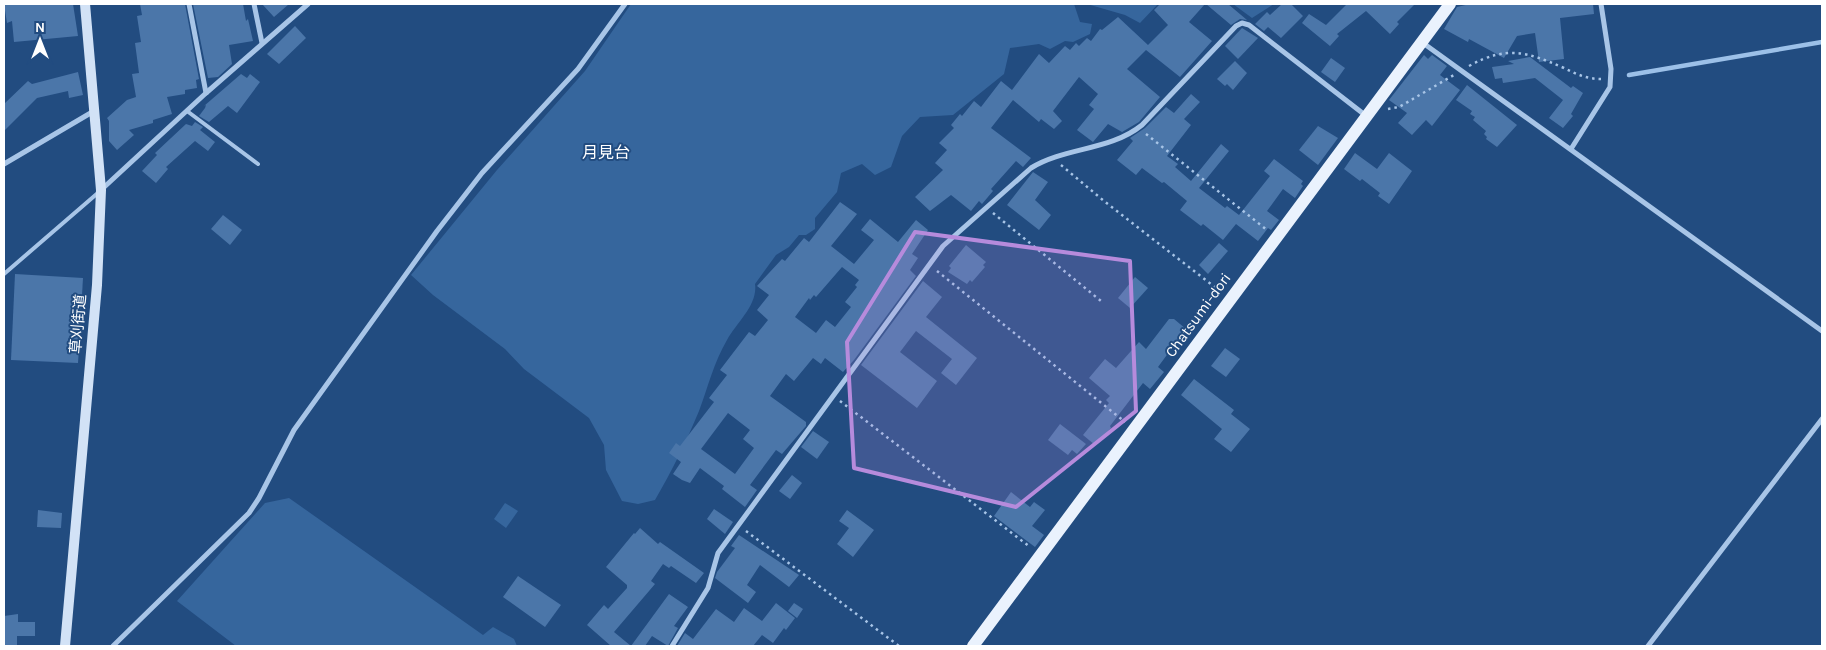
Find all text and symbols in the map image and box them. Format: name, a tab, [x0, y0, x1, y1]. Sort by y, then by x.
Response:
north arrow	[15, 15, 65, 65]
text: N	[35, 19, 45, 36]
district label: 月見台	[582, 143, 630, 162]
street label: Chatsumi-dori	[1161, 269, 1235, 361]
street label: 草刈街道	[66, 293, 90, 355]

